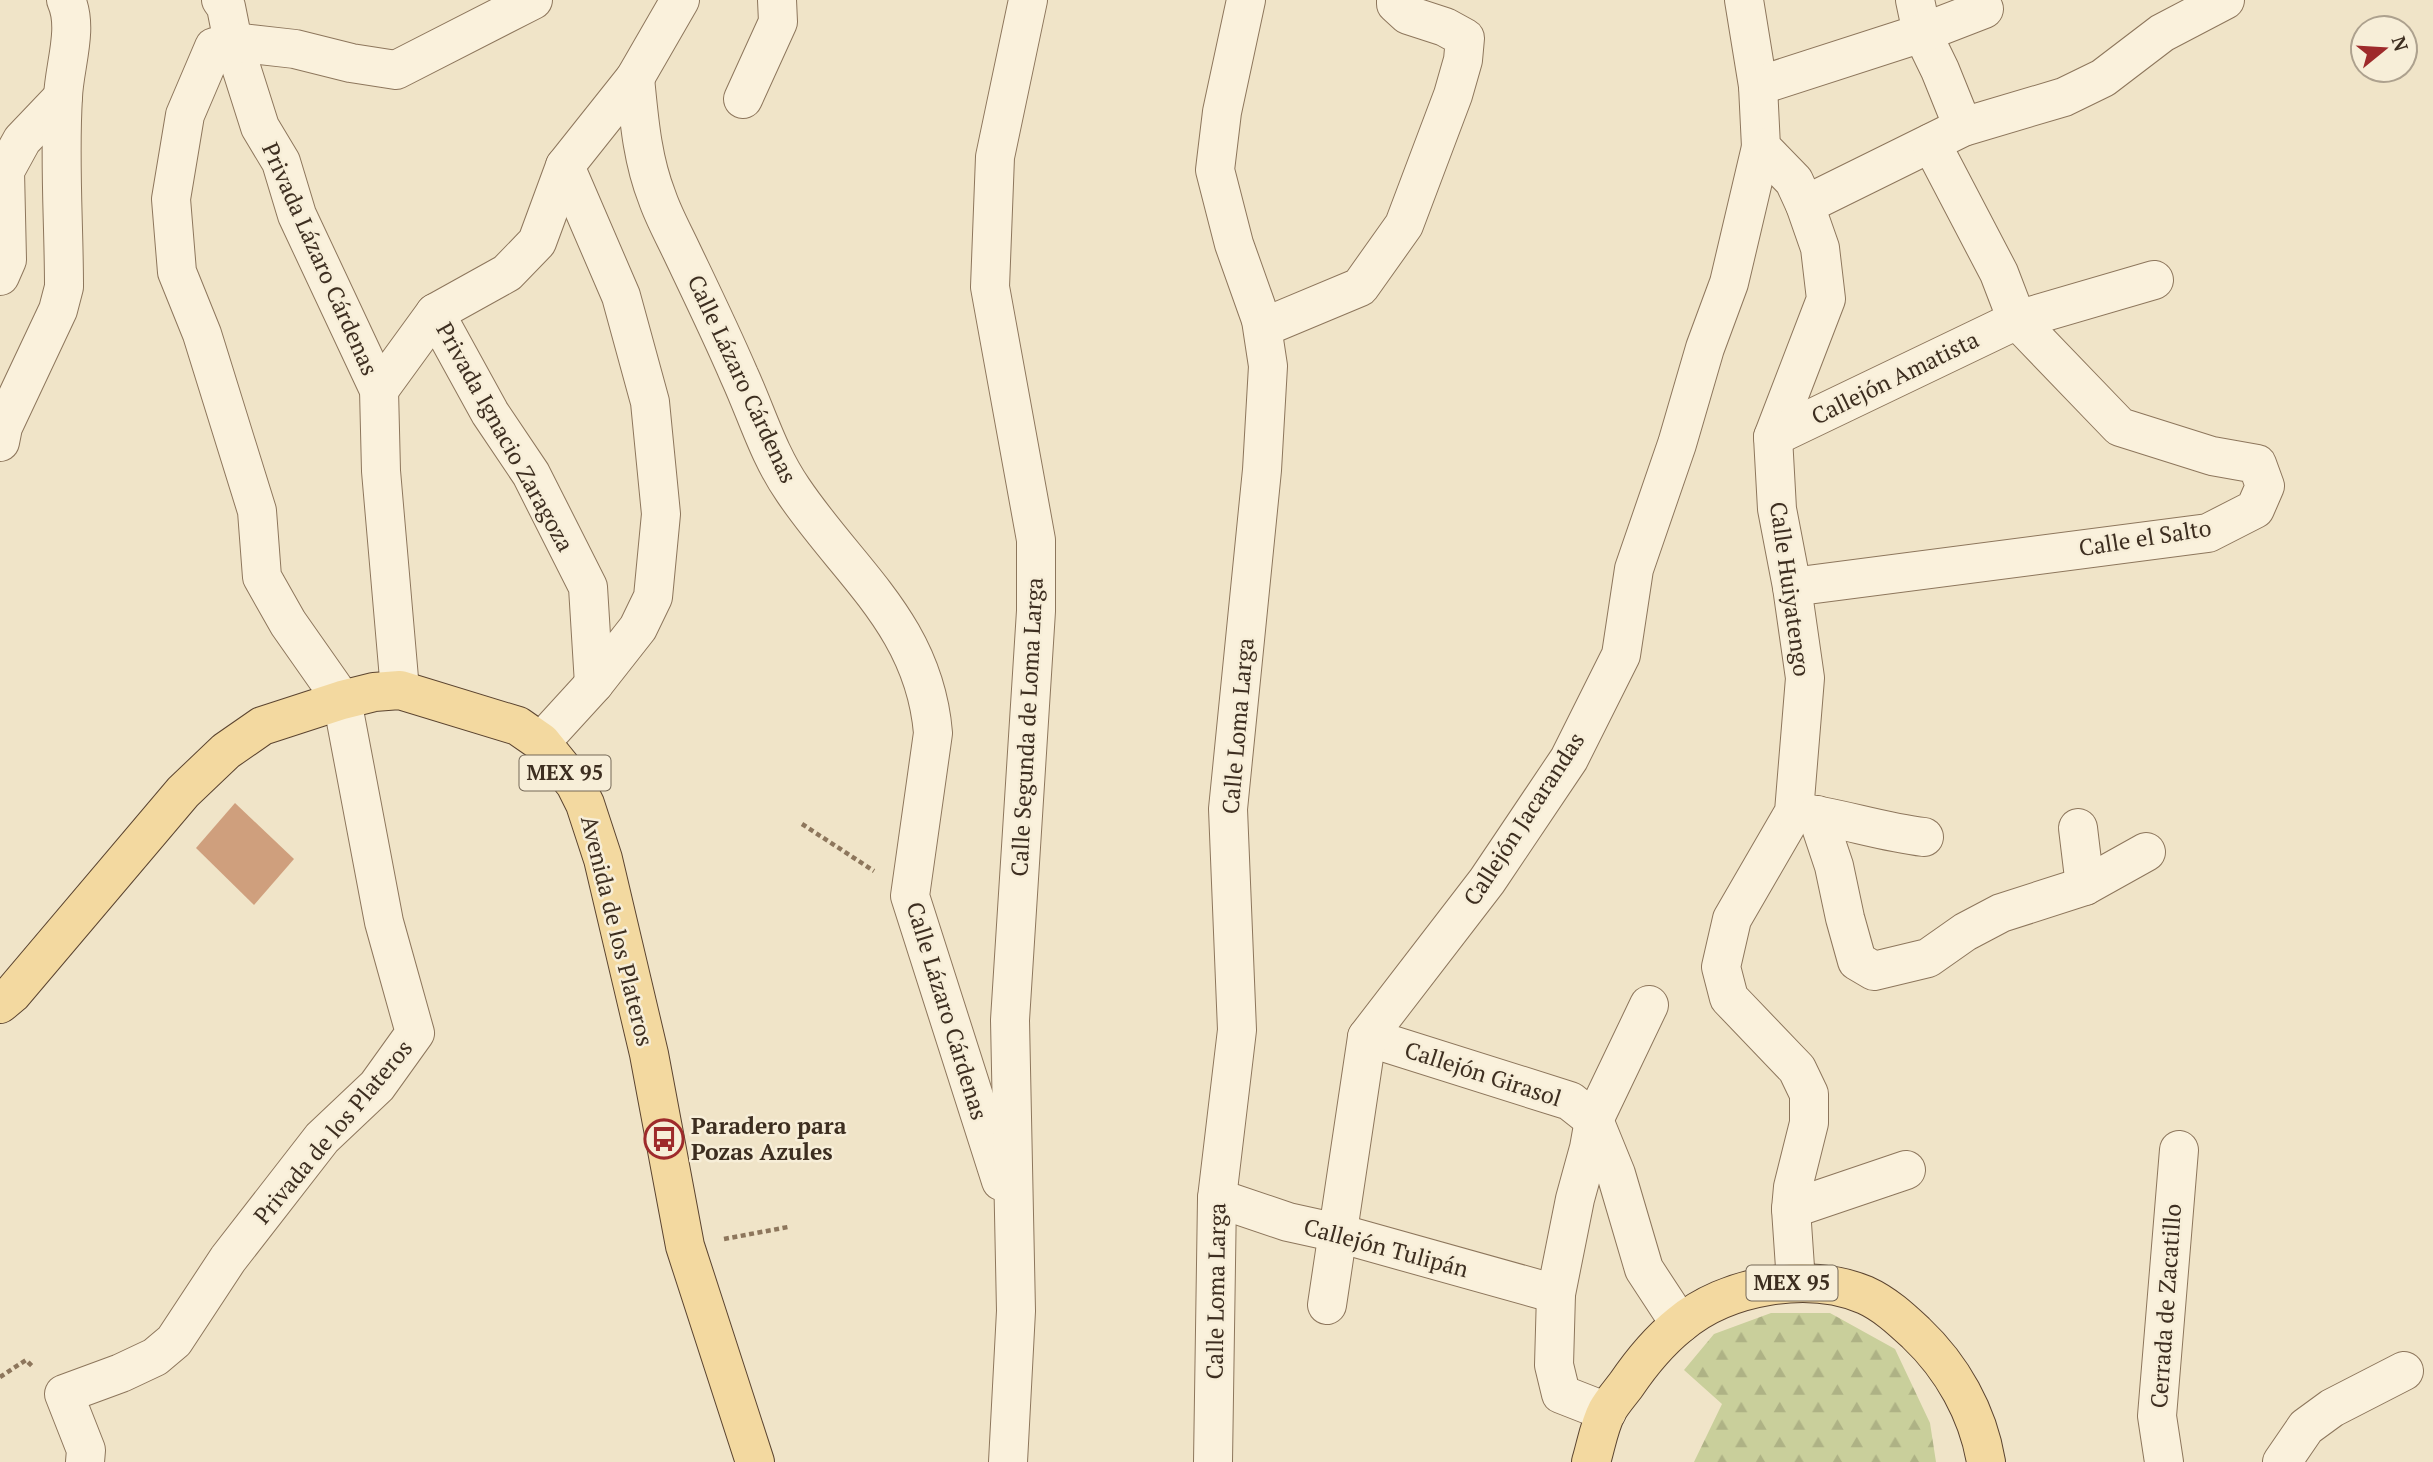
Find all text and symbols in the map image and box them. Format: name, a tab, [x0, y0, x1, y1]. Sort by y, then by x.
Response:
north arrow	[2349, 14, 2419, 84]
text: N	[2387, 33, 2415, 55]
street label: Privada Lázaro Cárdenas	[255, 137, 386, 380]
street label: Calle Lázaro Cárdenas	[681, 270, 804, 488]
street label: Privada Ignacio Zaragoza	[429, 317, 582, 557]
street label: Callejón Amatista	[1806, 323, 1984, 432]
street label: Calle Huiyatengo	[1763, 500, 1818, 678]
street label: Calle el Salto	[2076, 512, 2213, 563]
street label: Calle Segunda de Loma Larga	[1003, 576, 1050, 877]
street label: Calle Loma Larga	[1214, 636, 1261, 815]
street label: Callejón Jacarandas	[1456, 726, 1591, 911]
road number: MEX 95	[520, 756, 610, 790]
street label: Avenida de los Plateros	[574, 812, 661, 1049]
street label: Calle Lázaro Cárdenas	[900, 898, 995, 1124]
street label: Privada de los Plateros	[246, 1033, 419, 1230]
street label: Callejón Girasol	[1401, 1034, 1566, 1114]
place label: Paradero para Pozas Azules	[691, 1110, 847, 1167]
bus stop icon: Paradero para Pozas Azules	[643, 1118, 685, 1160]
street label: Calle Loma Larga	[1198, 1202, 1233, 1380]
street label: Cerrada de Zacatillo	[2143, 1203, 2188, 1409]
street label: Callejón Tulipán	[1300, 1211, 1472, 1284]
road number: MEX 95	[1746, 1266, 1838, 1300]

